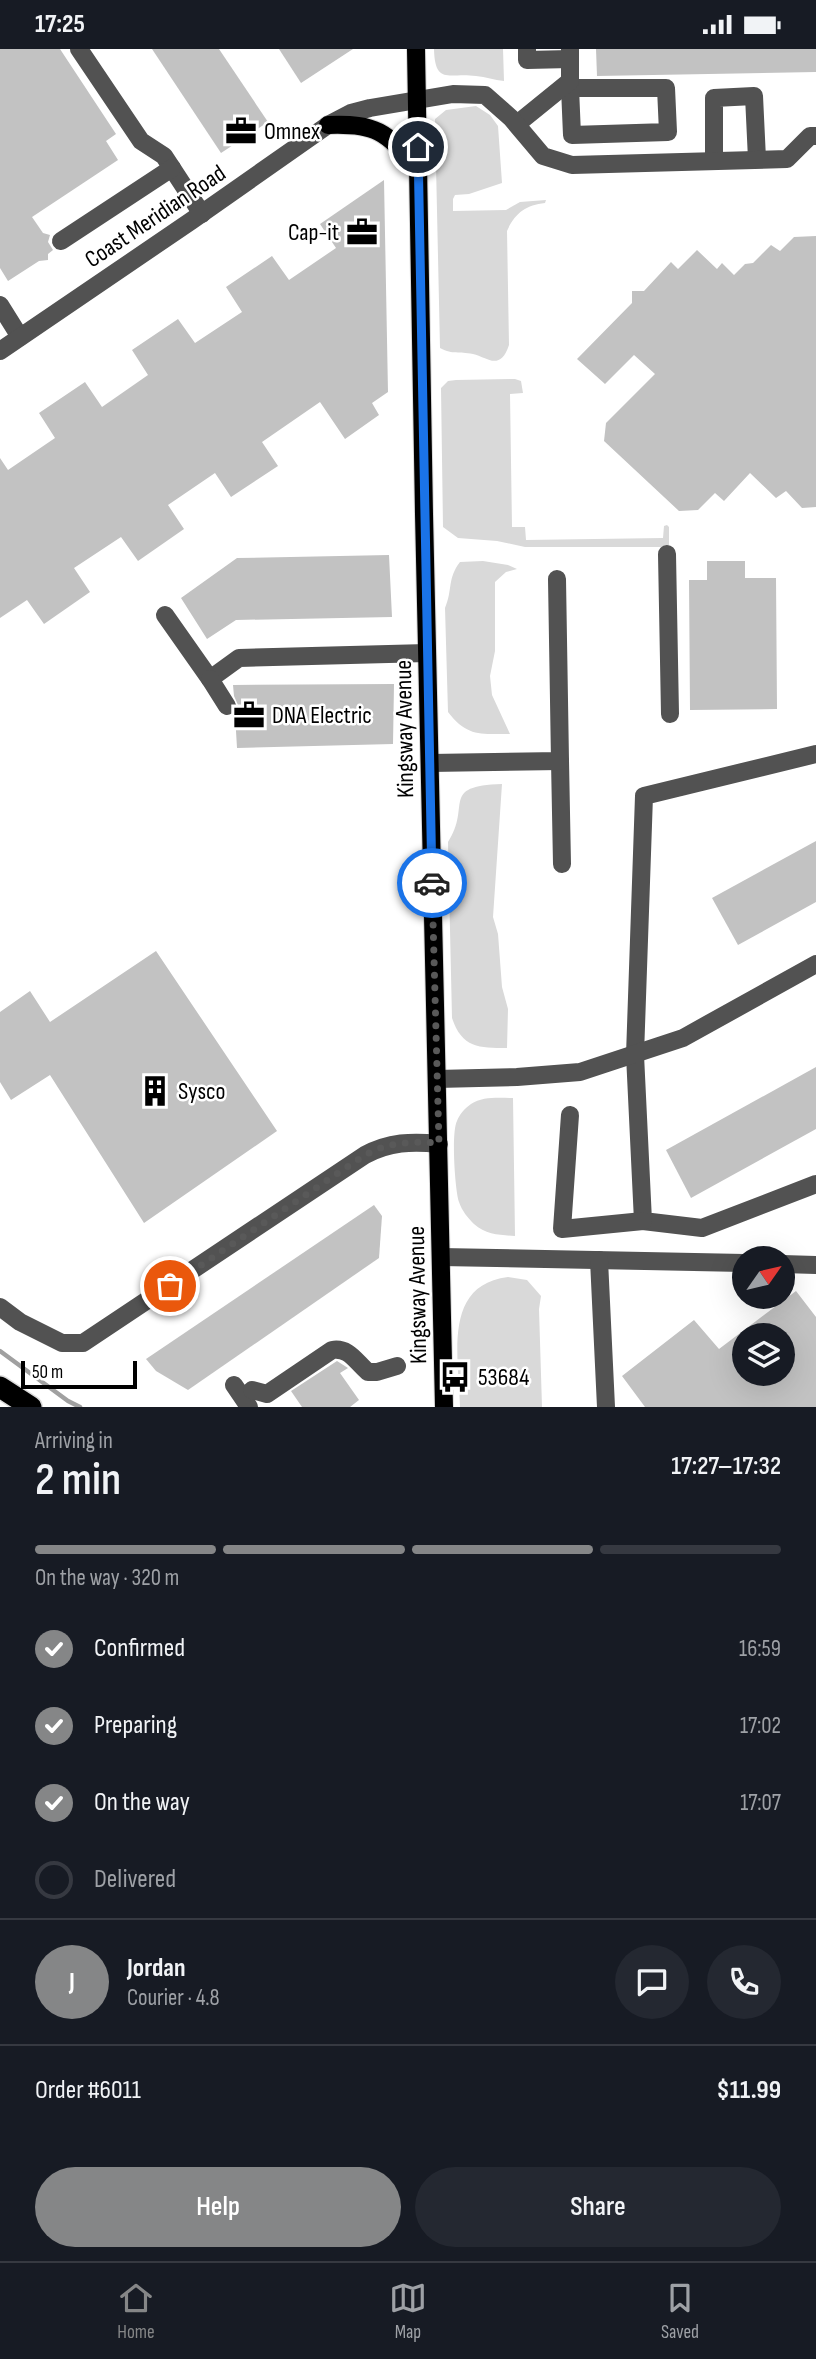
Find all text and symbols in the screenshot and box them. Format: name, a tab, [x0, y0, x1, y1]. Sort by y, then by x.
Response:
text: 17:25	[35, 9, 85, 40]
office icon: Omnex	[224, 114, 258, 148]
place label: Omnex	[264, 117, 320, 146]
pin	[388, 117, 448, 177]
icon: home	[399, 128, 437, 166]
street label: Coast Meridian Road	[79, 159, 231, 274]
office icon: Cap-it	[345, 215, 379, 249]
place label: Cap-it	[288, 218, 339, 247]
street label: Kingsway Avenue	[389, 660, 420, 798]
office icon: DNA Electric	[232, 698, 266, 732]
place label: DNA Electric	[272, 701, 372, 730]
courier	[397, 848, 467, 918]
icon: car	[413, 864, 451, 902]
building icon: Sysco	[138, 1074, 172, 1108]
place label: Sysco	[178, 1077, 226, 1106]
street label: Kingsway Avenue	[402, 1226, 433, 1364]
north arrow	[732, 1246, 794, 1309]
map controls	[732, 1246, 795, 1386]
pin	[140, 1256, 200, 1316]
icon: bag	[151, 1267, 189, 1305]
button: layers	[732, 1323, 795, 1386]
scale bar	[21, 1358, 136, 1390]
bus stop icon: 53684	[438, 1360, 472, 1394]
text: 50 m	[32, 1361, 63, 1384]
place label: 53684	[478, 1363, 529, 1392]
text: Arriving in	[35, 1427, 113, 1455]
text: 17:27–17:32	[671, 1451, 781, 1482]
text: 2 min	[35, 1453, 121, 1508]
text: On the way · 320 m	[35, 1564, 179, 1592]
icon: check	[35, 1630, 73, 1668]
text: Confirmed	[94, 1633, 185, 1664]
text: 16:59	[739, 1635, 781, 1663]
icon: check	[35, 1707, 73, 1745]
text: Preparing	[94, 1710, 177, 1741]
text: 17:02	[740, 1712, 781, 1740]
icon: check	[35, 1784, 73, 1822]
text: On the way	[94, 1787, 190, 1818]
text: 17:07	[740, 1789, 781, 1817]
text: Delivered	[94, 1864, 176, 1895]
button: chat	[615, 1945, 689, 2019]
button: phone	[707, 1945, 781, 2019]
text: Jordan	[127, 1953, 185, 1984]
text: J	[69, 1967, 75, 1998]
text: Courier · 4.8	[127, 1984, 220, 2012]
text: Order #6011	[35, 2075, 141, 2106]
text: $11.99	[716, 2075, 781, 2106]
button: Help	[35, 2167, 401, 2247]
button: Share	[415, 2167, 781, 2247]
tab: Home	[117, 2279, 155, 2344]
tab: Map	[389, 2279, 427, 2344]
tab: Saved	[661, 2279, 699, 2344]

